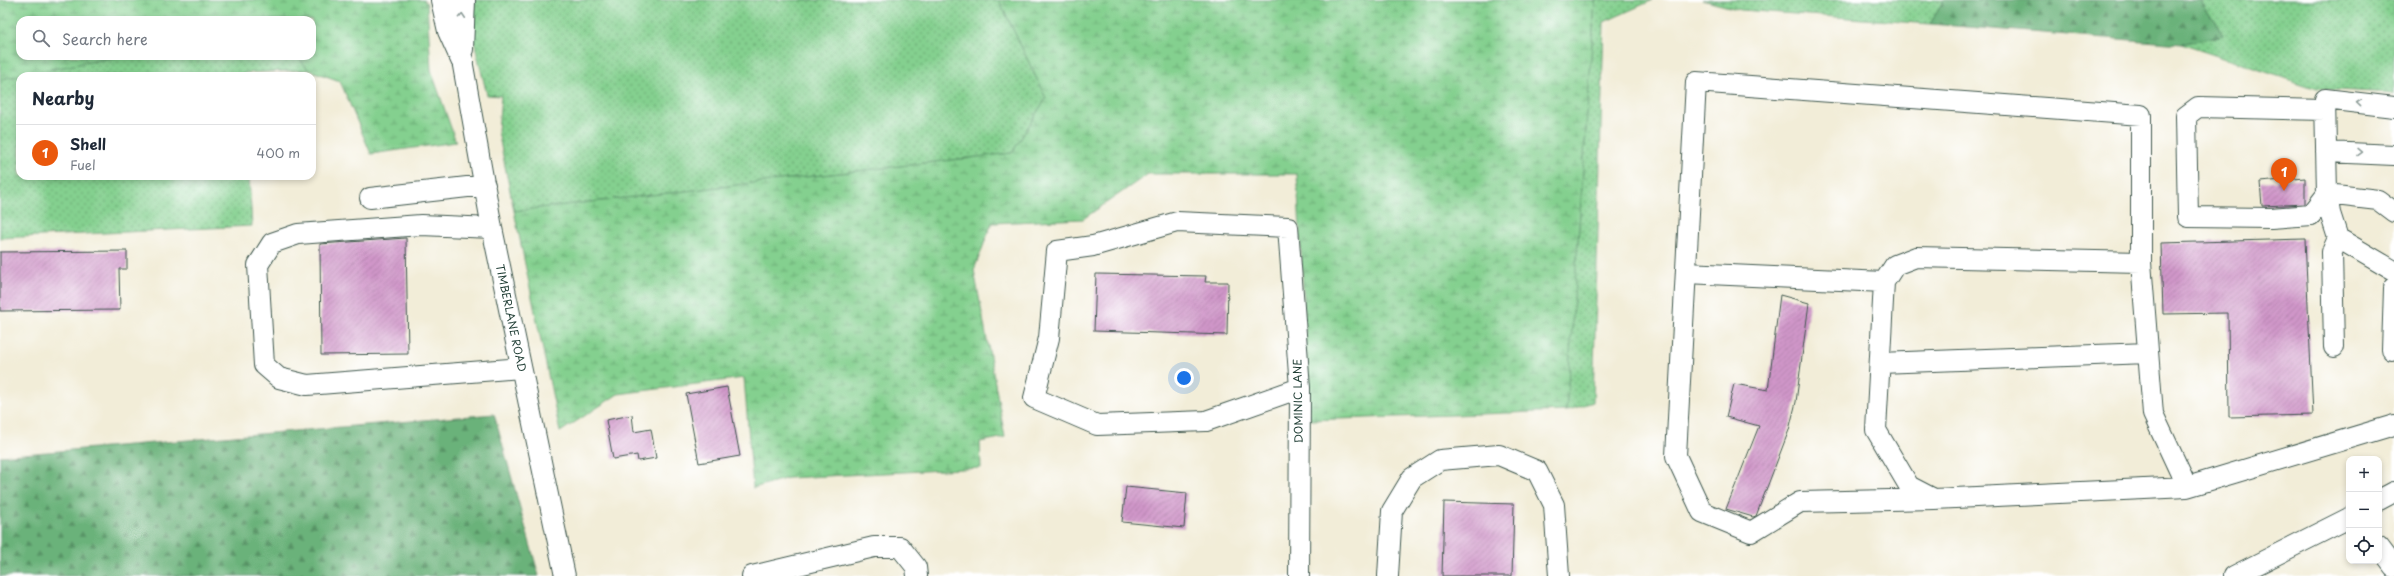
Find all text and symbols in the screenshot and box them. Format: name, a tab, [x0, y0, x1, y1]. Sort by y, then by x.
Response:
one-way arrow	[458, 13, 467, 19]
search box	[16, 16, 316, 60]
icon: search	[30, 27, 52, 49]
text: Search here	[62, 27, 148, 50]
text: Nearby	[32, 85, 94, 111]
one-way arrow	[2356, 99, 2362, 108]
text: Shell	[70, 132, 106, 155]
text: 1	[42, 143, 48, 162]
text: 400 m	[257, 143, 300, 162]
one-way arrow	[2357, 148, 2363, 156]
text: Fuel	[70, 155, 96, 174]
pin: 1	[2271, 158, 2297, 191]
street label: TIMBERLANE ROAD	[492, 263, 531, 373]
street label: DOMINIC LANE	[1288, 359, 1307, 443]
your location	[1174, 368, 1194, 388]
map controls	[2346, 456, 2382, 564]
button: +	[2346, 456, 2382, 492]
button: −	[2346, 492, 2382, 528]
button: locate	[2346, 528, 2382, 564]

